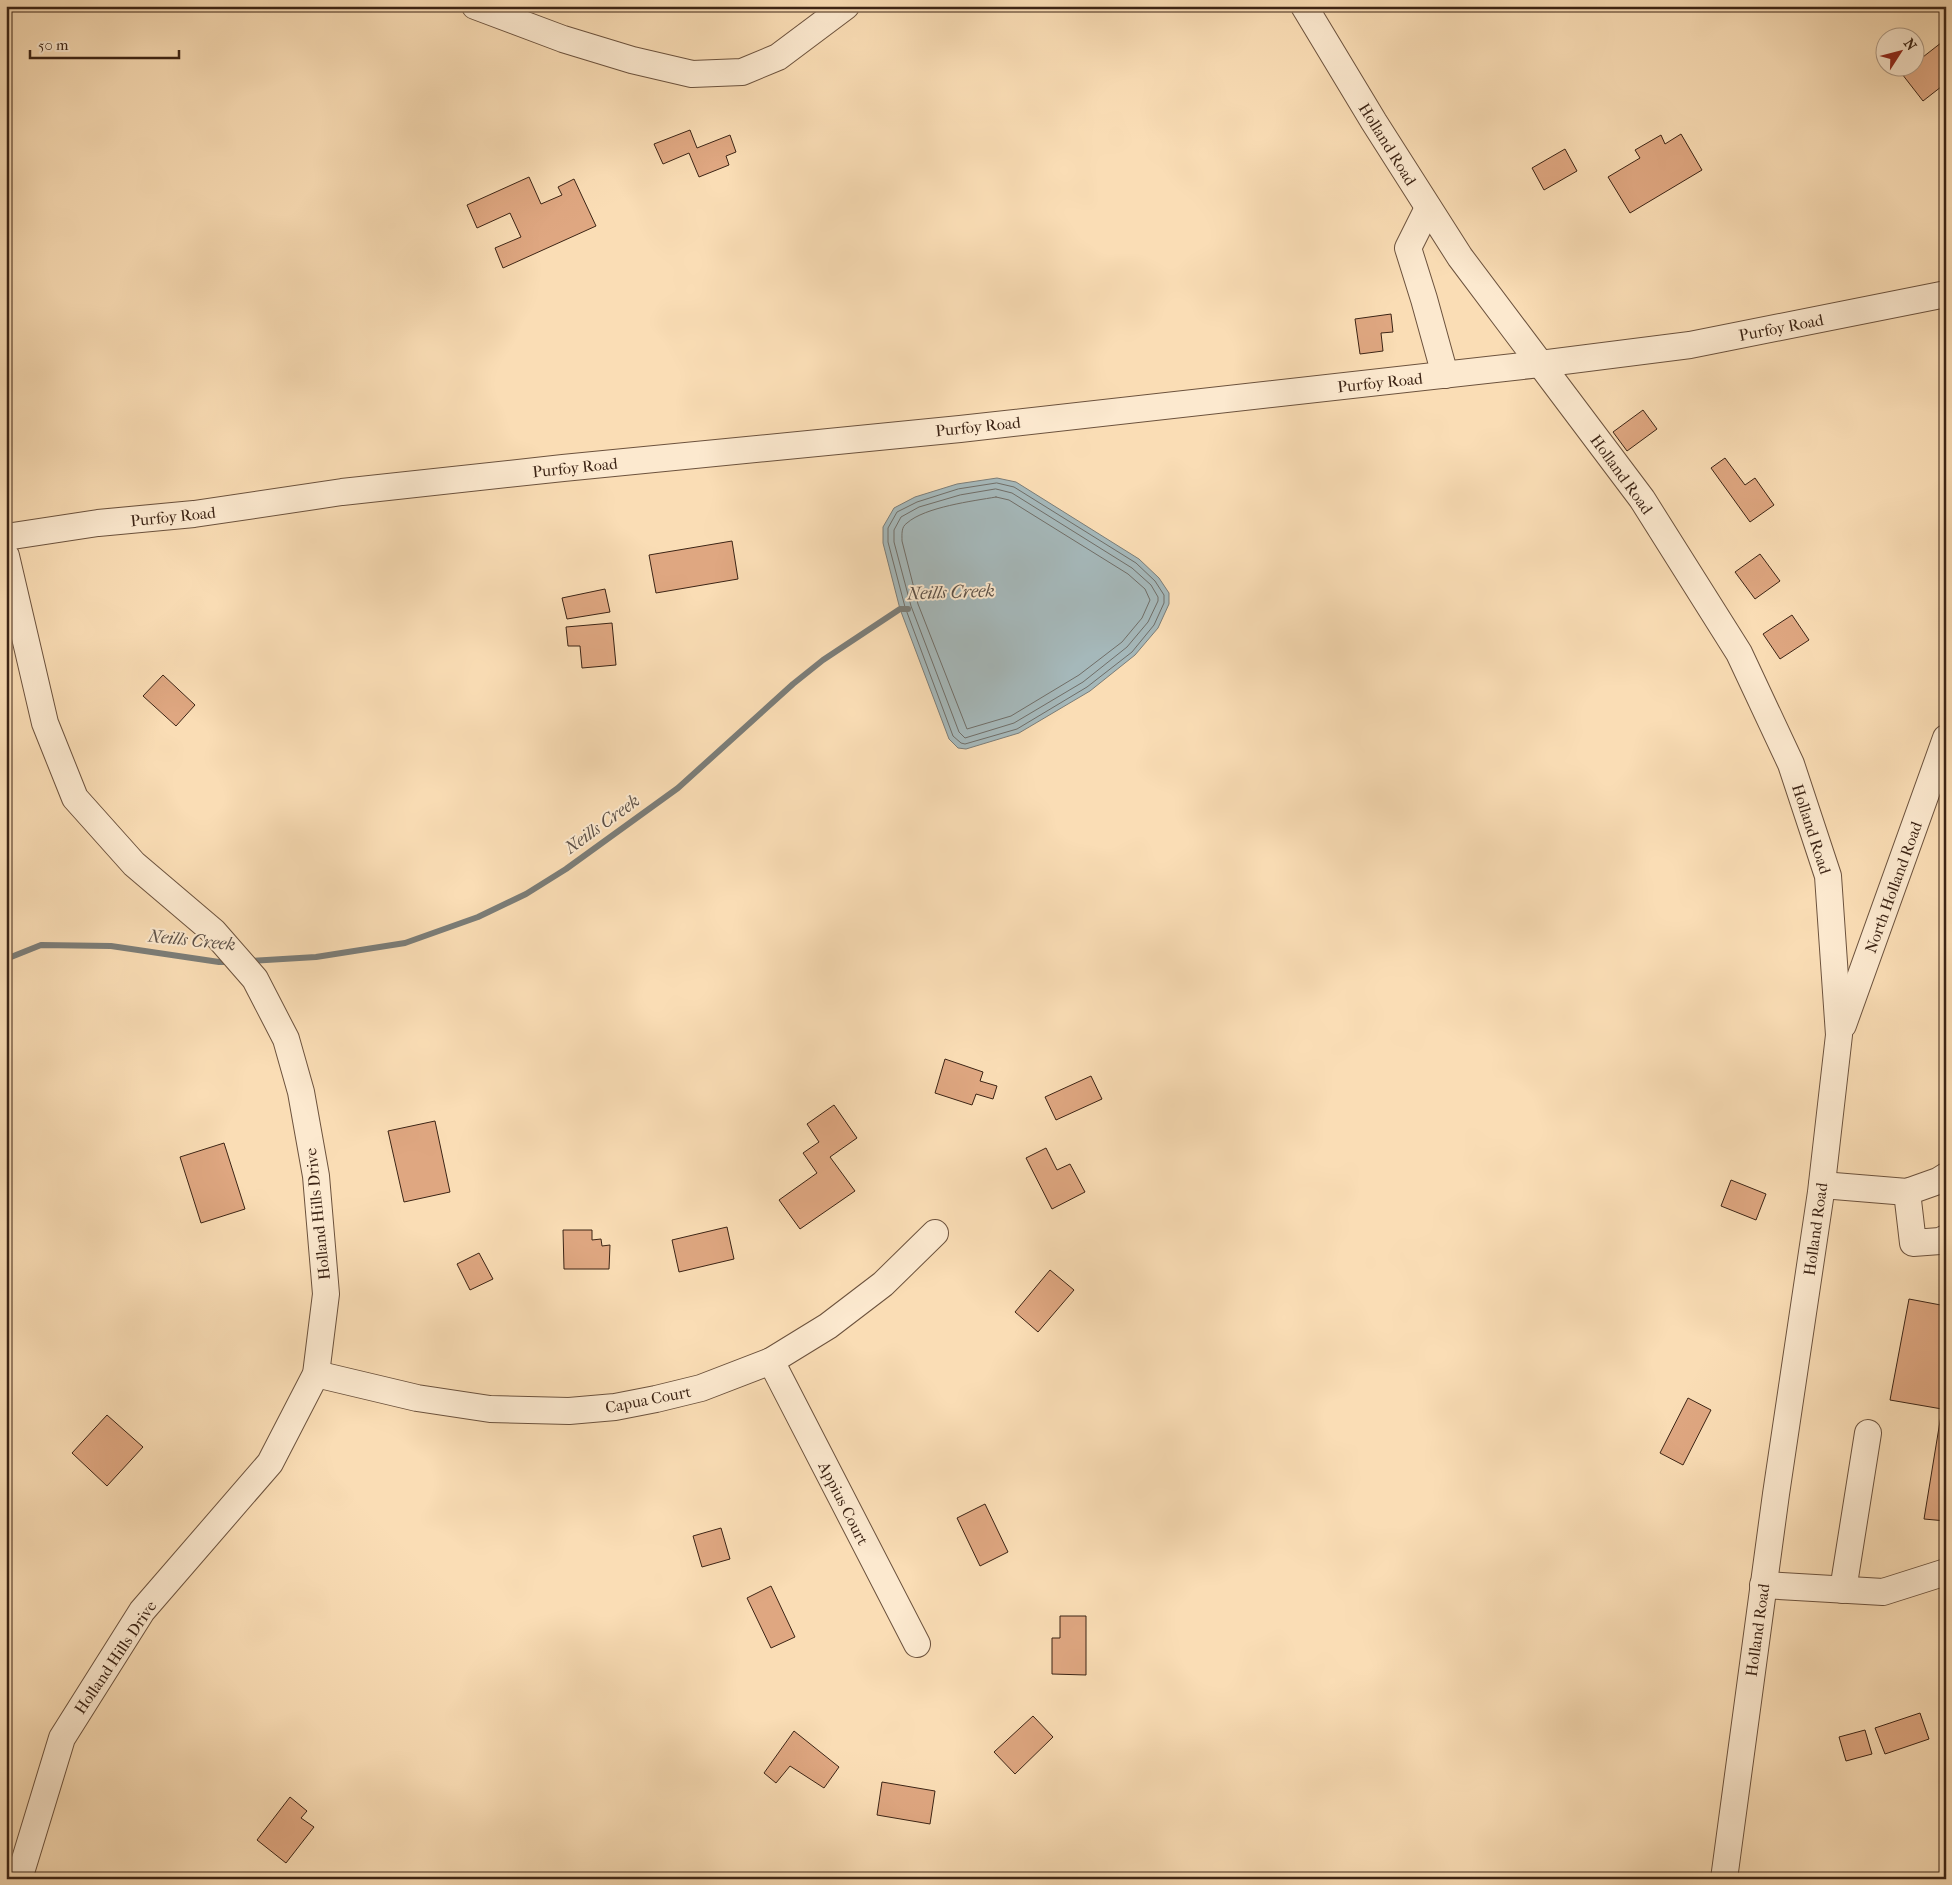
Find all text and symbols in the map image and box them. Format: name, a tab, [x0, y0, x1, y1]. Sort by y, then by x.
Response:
scale bar	[30, 28, 179, 60]
north arrow	[1874, 28, 1924, 78]
text: N	[1900, 35, 1920, 54]
text: 50 m	[38, 36, 69, 54]
street label: Holland Road	[1355, 100, 1421, 189]
street label: Purfoy Road	[1737, 310, 1825, 345]
street label: Purfoy Road	[1336, 369, 1424, 396]
street label: Purfoy Road	[934, 413, 1022, 440]
street label: Holland Road	[1586, 431, 1657, 518]
street label: Purfoy Road	[531, 454, 619, 481]
street label: Purfoy Road	[129, 503, 217, 530]
water label: Neills Creek	[906, 580, 995, 605]
street label: Holland Road	[1788, 782, 1835, 877]
water label: Neills Creek	[560, 790, 644, 859]
street label: North Holland Road	[1861, 819, 1926, 956]
water label: Neills Creek	[146, 925, 237, 956]
street label: Holland Hills Drive	[301, 1147, 334, 1281]
street label: Holland Road	[1800, 1181, 1831, 1277]
street label: Capua Court	[604, 1382, 693, 1417]
street label: Appius Court	[814, 1457, 873, 1548]
street label: Holland Road	[1742, 1582, 1773, 1678]
street label: Holland Hills Drive	[70, 1597, 160, 1718]

